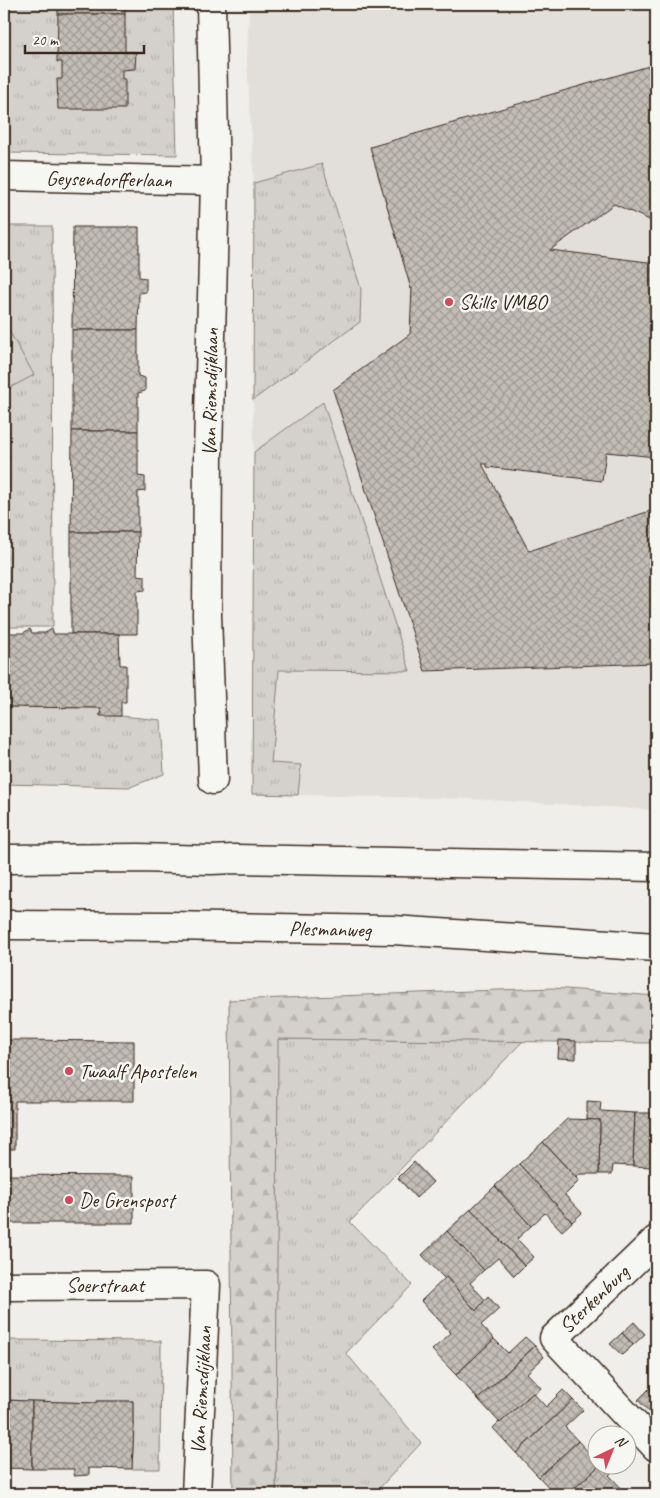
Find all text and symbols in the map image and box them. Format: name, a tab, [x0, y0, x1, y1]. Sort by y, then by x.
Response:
scale bar	[25, 22, 144, 54]
text: 20 m	[32, 31, 59, 50]
street label: Geysendorfferlaan	[46, 165, 173, 193]
place label: Skills VMBO	[459, 289, 549, 315]
marker: Skills VMBO	[443, 296, 455, 308]
street label: Van Riemsdijklaan	[196, 327, 224, 456]
street label: Plesmanweg	[289, 915, 373, 943]
place label: Twaalf Apostelen	[79, 1058, 197, 1084]
marker: Twaalf Apostelen	[63, 1065, 75, 1077]
place label: De Grenspost	[79, 1187, 177, 1213]
marker: De Grenspost	[63, 1194, 75, 1206]
street label: Sterkenburg	[553, 1258, 636, 1339]
street label: Soerstraat	[66, 1272, 146, 1298]
street label: Van Riemsdijklaan	[185, 1325, 217, 1455]
north arrow	[588, 1426, 638, 1476]
text: N	[612, 1432, 631, 1452]

